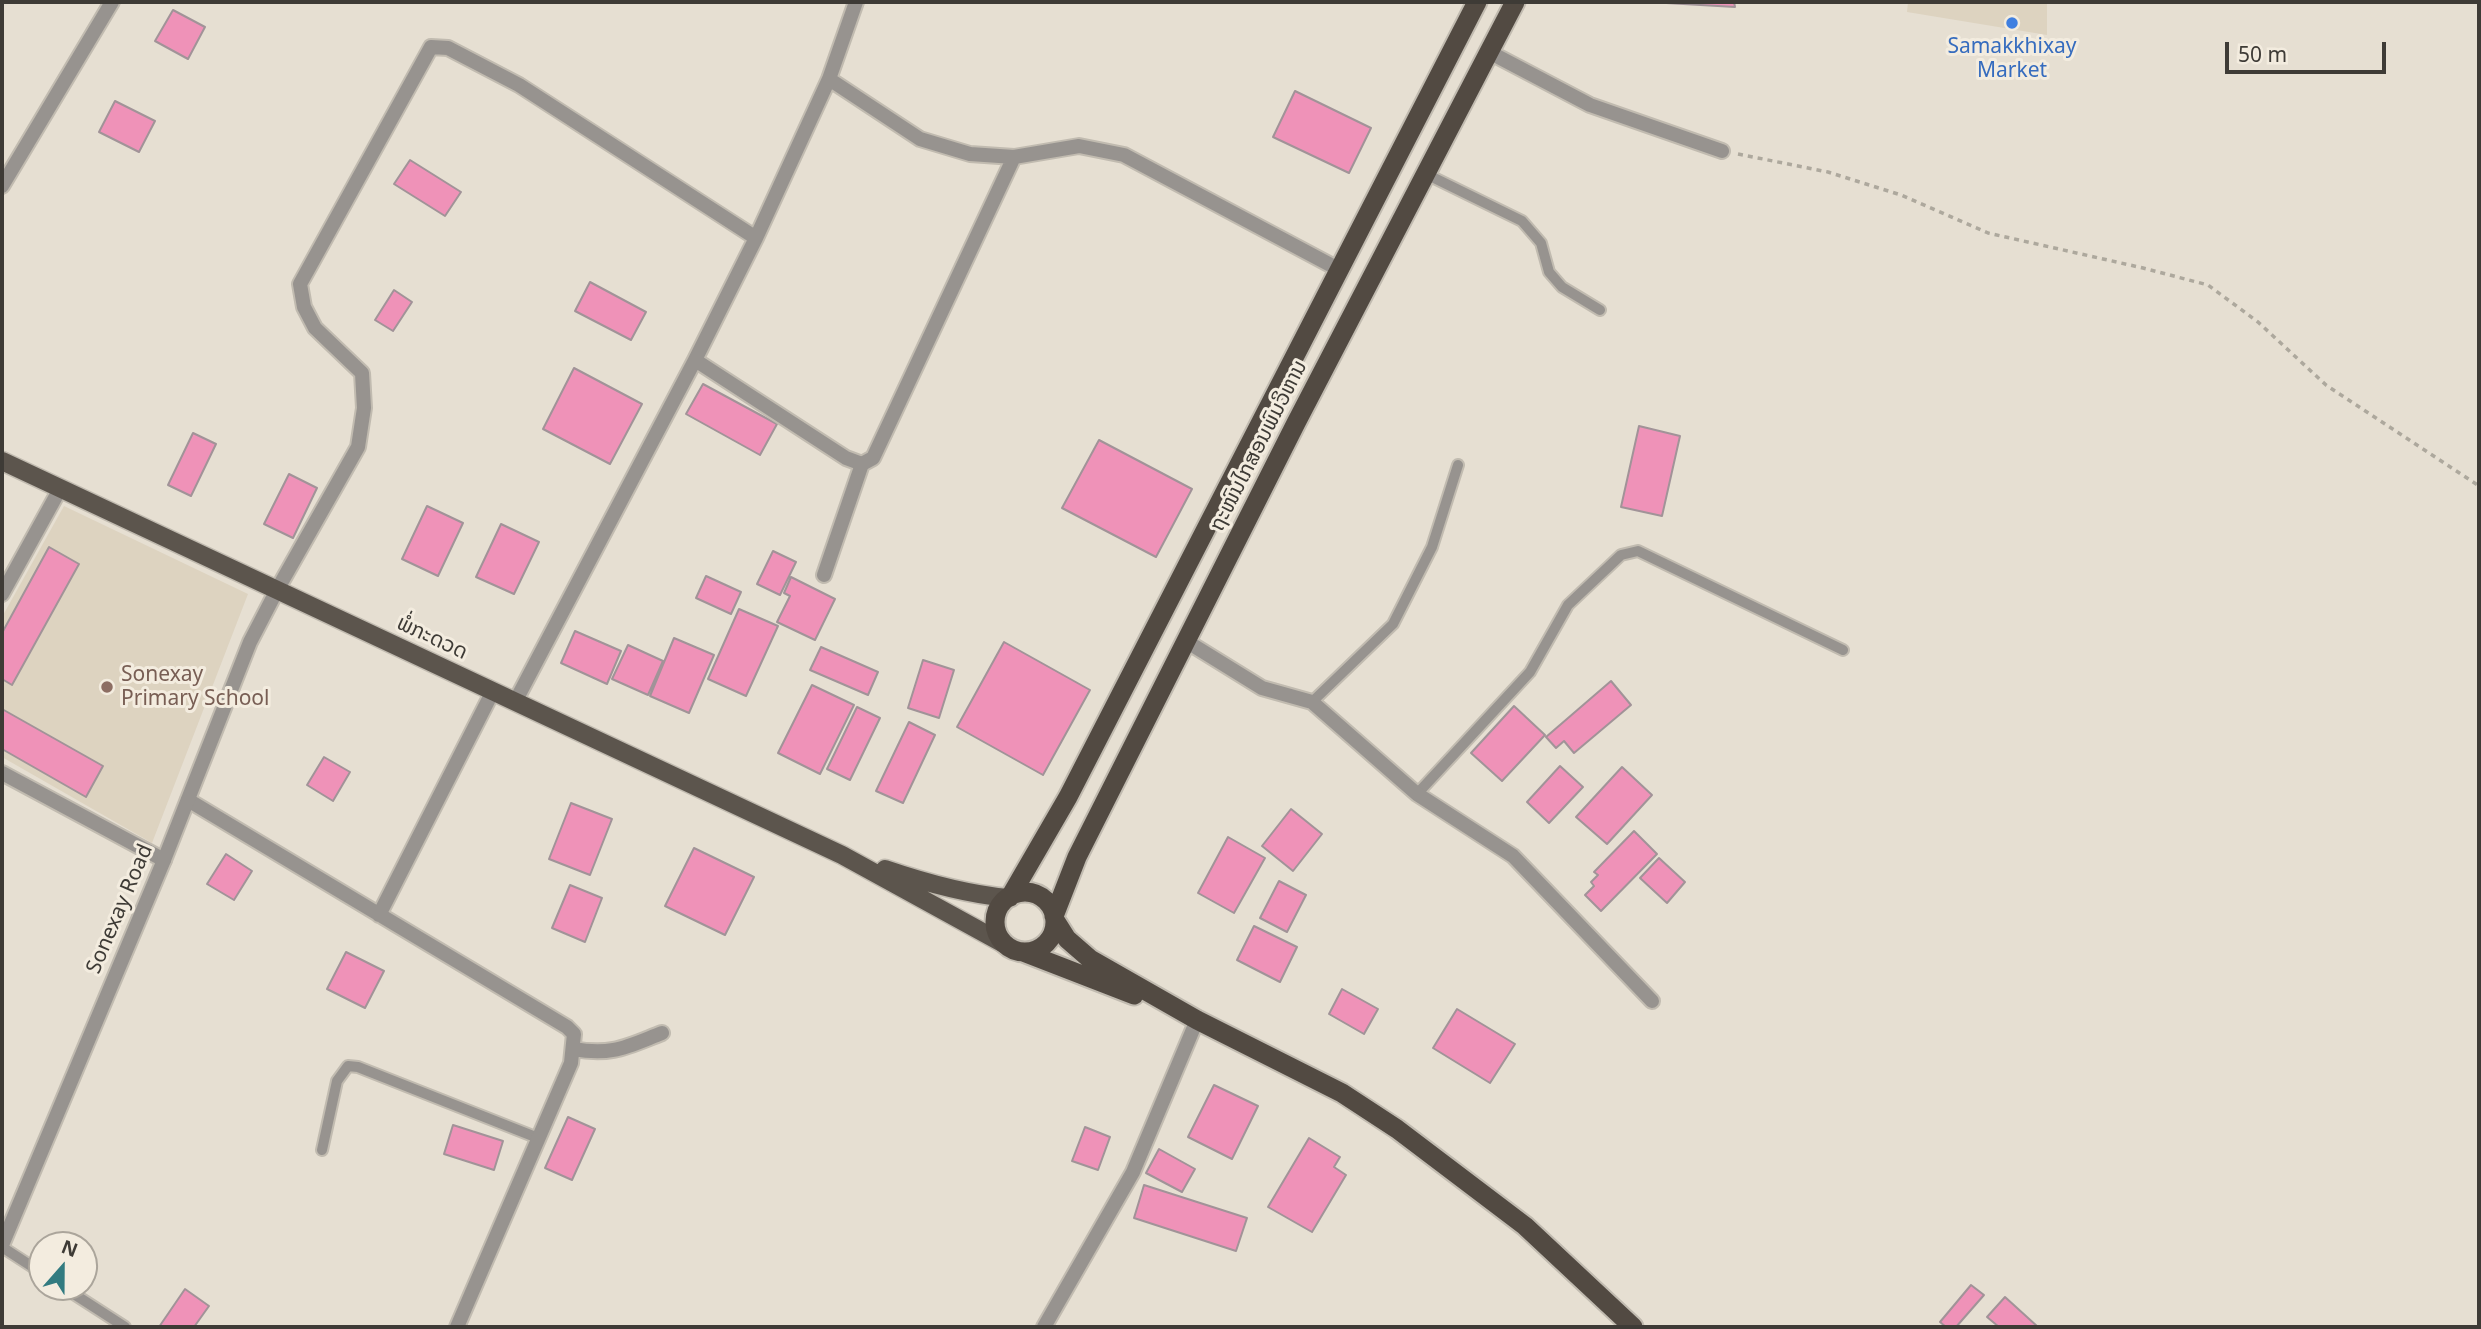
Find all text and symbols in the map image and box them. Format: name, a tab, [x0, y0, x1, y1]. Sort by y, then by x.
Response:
marker: Samakkhixay Market	[2004, 15, 2020, 31]
scale bar	[2229, 28, 2390, 72]
place label: Samakkhixay Market	[1947, 34, 2077, 84]
text: 50 m	[2238, 40, 2287, 68]
street label: ຖະໜົນໄກສອນພົມວິຫານ	[1205, 356, 1313, 536]
street label: ພໍ່ກະດວດ	[393, 611, 471, 665]
place label: Sonexay Primary School	[121, 662, 269, 712]
marker: Sonexay Primary School	[99, 679, 115, 695]
street label: Sonexay Road	[81, 840, 159, 978]
north arrow	[28, 1231, 98, 1301]
text: N	[58, 1233, 82, 1263]

